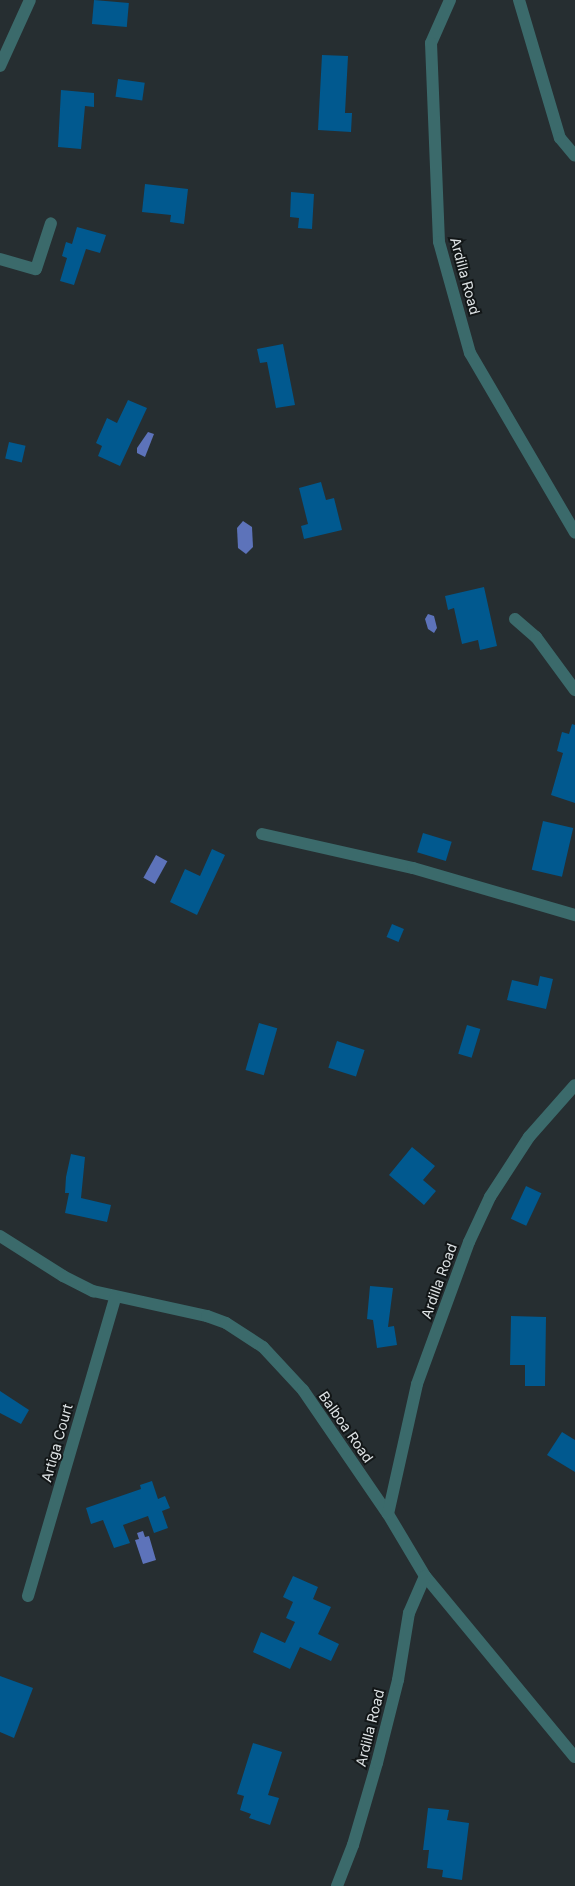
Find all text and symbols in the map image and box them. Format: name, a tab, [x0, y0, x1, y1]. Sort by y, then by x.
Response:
street label: Ardilla Road	[447, 236, 483, 316]
street label: Ardilla Road	[418, 1241, 460, 1321]
street label: Balboa Road	[315, 1388, 377, 1466]
street label: Artiga Court	[38, 1402, 76, 1484]
street label: Ardilla Road	[352, 1688, 388, 1768]

